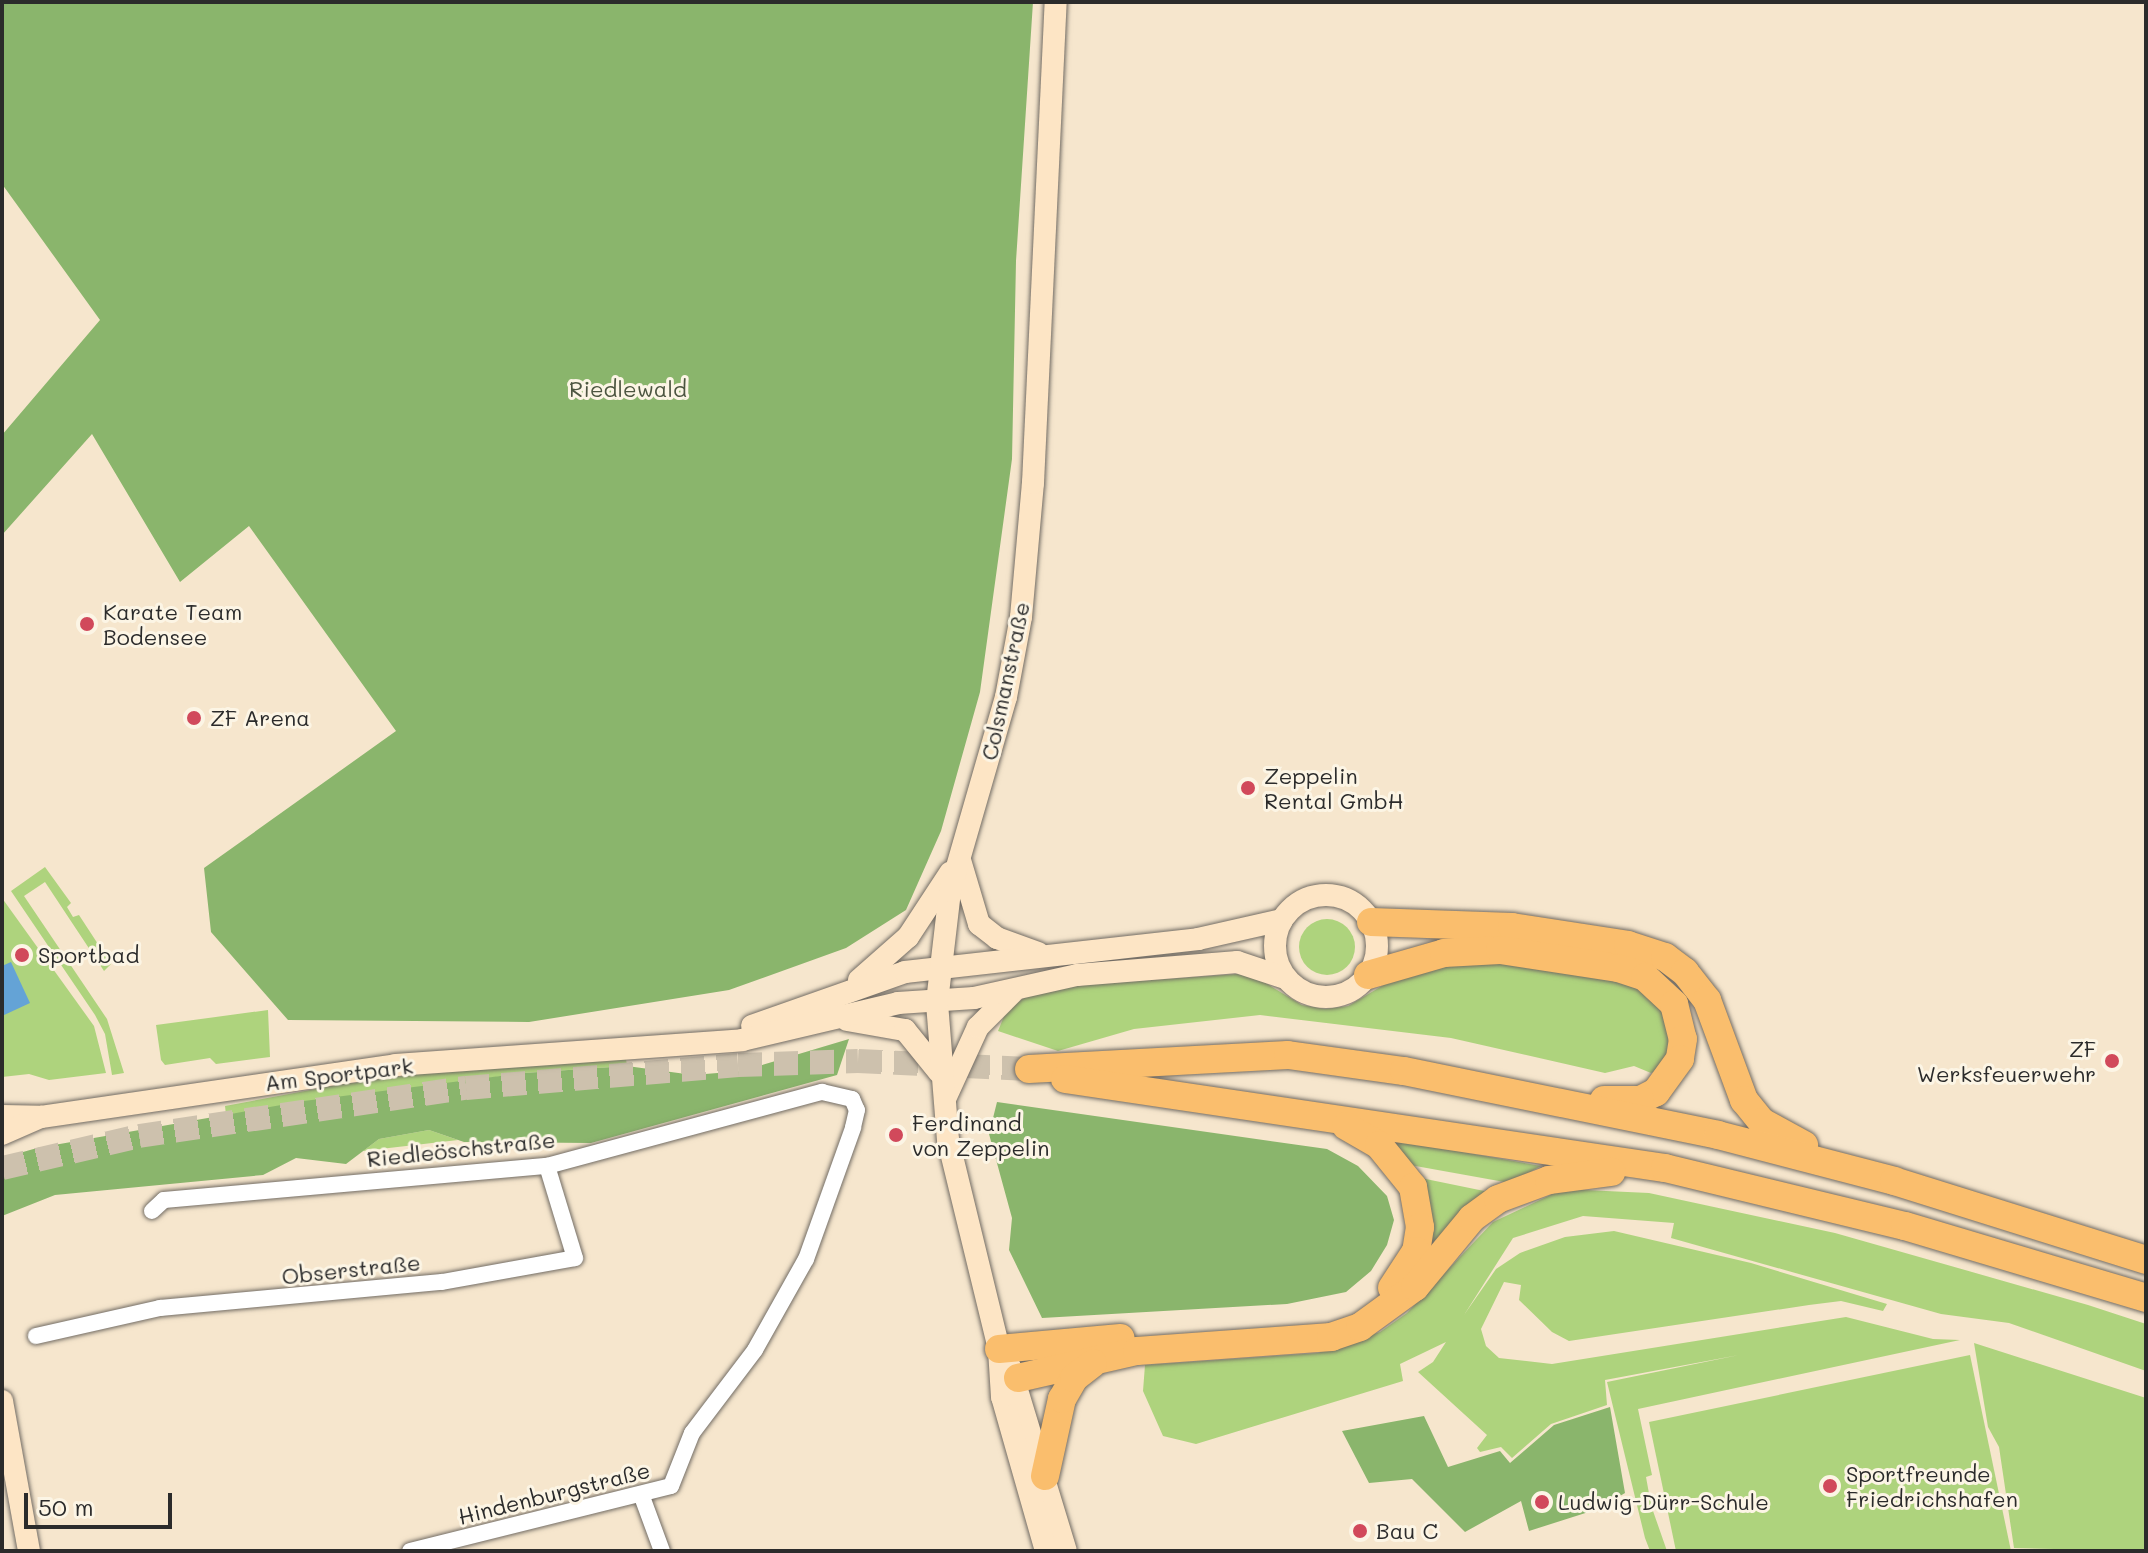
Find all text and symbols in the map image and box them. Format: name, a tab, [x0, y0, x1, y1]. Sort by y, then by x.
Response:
park label: Riedlewald	[569, 376, 687, 402]
place label: Karate Team Bodensee	[103, 598, 242, 650]
street label: Colsmanstraße	[975, 599, 1035, 763]
marker: Karate Team Bodensee	[78, 615, 96, 633]
place label: ZF Arena	[210, 705, 310, 731]
marker: ZF Arena	[185, 709, 203, 727]
place label: Zeppelin Rental GmbH	[1264, 762, 1403, 814]
marker: Zeppelin Rental GmbH	[1239, 779, 1257, 797]
place label: Sportbad	[38, 942, 139, 968]
marker: Sportbad	[13, 946, 31, 964]
place label: ZF Werksfeuerwehr	[1917, 1035, 2096, 1086]
street label: Am Sportpark	[263, 1052, 415, 1096]
marker: ZF Werksfeuerwehr	[2103, 1052, 2121, 1070]
place label: Ferdinand von Zeppelin	[912, 1109, 1050, 1160]
street label: Riedleöschstraße	[365, 1126, 557, 1172]
marker: Ferdinand von Zeppelin	[887, 1126, 905, 1144]
street label: Obserstraße	[280, 1249, 422, 1289]
street label: Hindenburgstraße	[455, 1456, 653, 1530]
place label: Sportfreunde Friedrichshafen	[1846, 1460, 2018, 1512]
scale bar	[28, 1477, 176, 1527]
marker: Sportfreunde Friedrichshafen	[1821, 1477, 1839, 1495]
place label: Ludwig-Dürr-Schule	[1558, 1489, 1769, 1515]
text: 50 m	[38, 1491, 94, 1522]
marker: Ludwig-Dürr-Schule	[1533, 1493, 1551, 1511]
place label: Bau C	[1376, 1518, 1438, 1544]
marker: Bau C	[1351, 1522, 1369, 1540]

